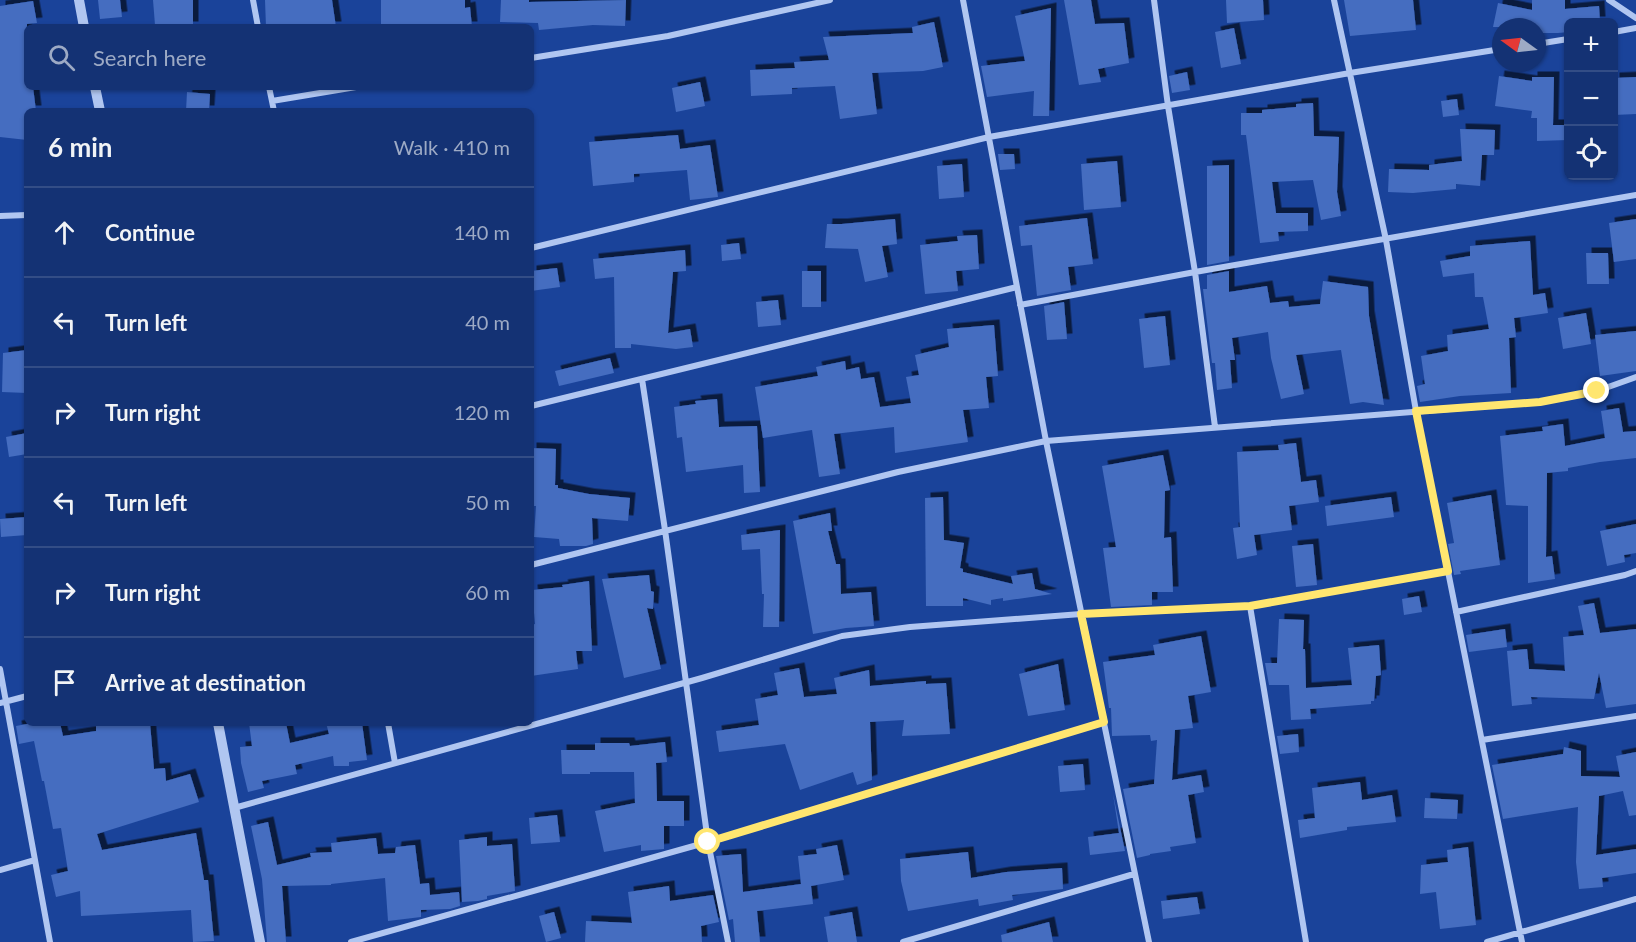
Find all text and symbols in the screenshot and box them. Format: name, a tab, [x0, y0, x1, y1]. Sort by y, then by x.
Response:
north arrow	[1492, 18, 1546, 72]
map controls	[1564, 18, 1618, 180]
button: +	[1564, 18, 1618, 72]
search box	[24, 24, 534, 90]
icon: search	[45, 41, 78, 74]
text: Search here	[93, 44, 206, 71]
button: −	[1564, 72, 1618, 126]
button: locate	[1564, 126, 1618, 180]
text: 6 min	[48, 131, 112, 163]
text: Walk · 410 m	[394, 135, 510, 159]
icon: ahead	[48, 216, 81, 249]
text: Continue	[105, 219, 195, 246]
text: 140 m	[454, 220, 510, 244]
icon: left	[48, 306, 81, 339]
text: Turn left	[105, 309, 187, 336]
text: 40 m	[465, 310, 510, 334]
route end	[1583, 377, 1609, 403]
icon: right	[48, 396, 81, 429]
text: Turn right	[105, 399, 200, 426]
text: 120 m	[454, 400, 510, 424]
icon: left	[48, 486, 81, 519]
text: Turn left	[105, 489, 187, 516]
text: 50 m	[465, 490, 510, 514]
icon: right	[48, 576, 81, 609]
text: Turn right	[105, 579, 200, 606]
text: 60 m	[465, 580, 510, 604]
icon: arrive	[48, 666, 81, 699]
text: Arrive at destination	[105, 669, 306, 696]
route start	[694, 828, 720, 854]

